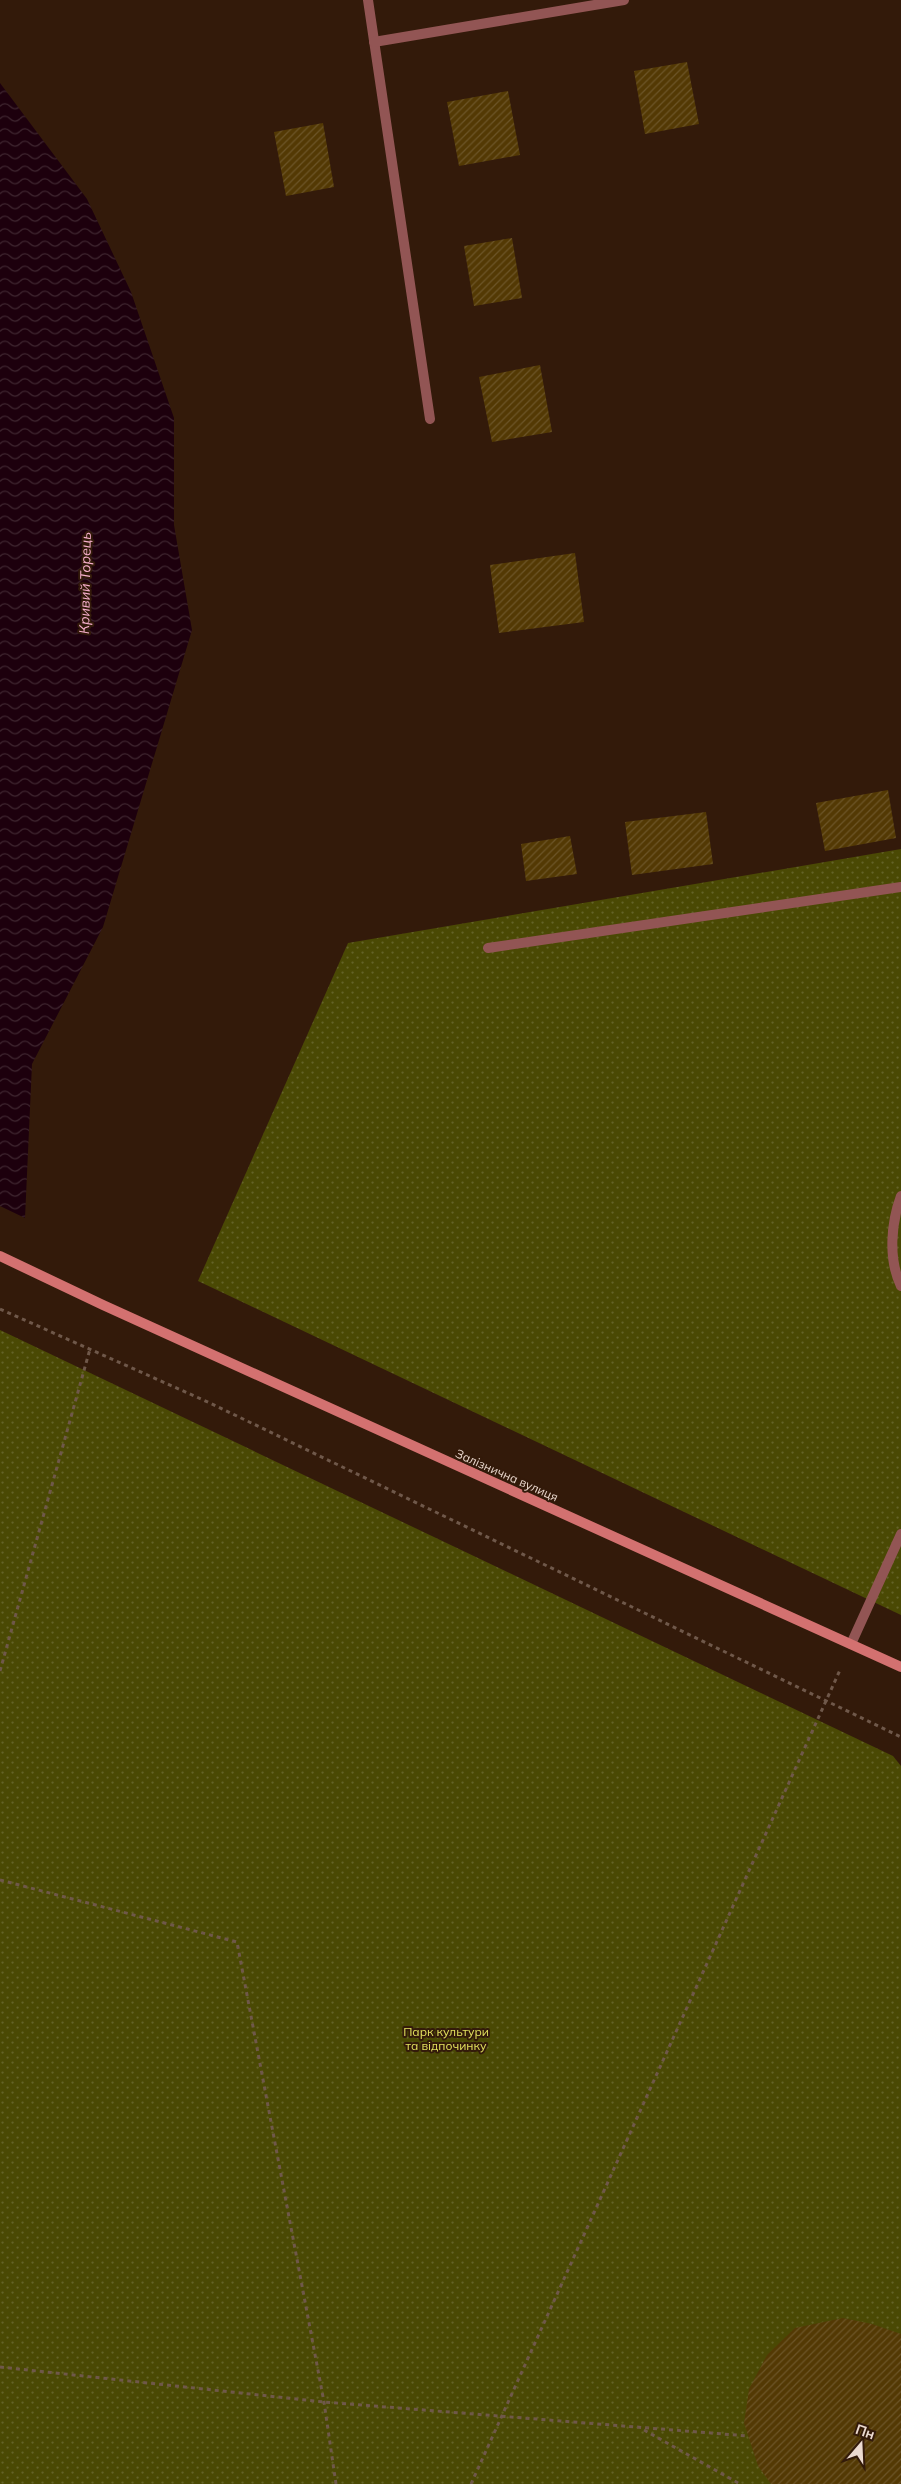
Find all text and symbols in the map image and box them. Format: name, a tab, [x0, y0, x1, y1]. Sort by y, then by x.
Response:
water label: Кривий Торець	[75, 531, 95, 634]
street label: Залізнична вулиця	[453, 1446, 561, 1504]
park label: Парк культури та відпочинку	[403, 2024, 489, 2053]
north arrow	[836, 2419, 886, 2469]
text: Пн	[853, 2420, 877, 2443]

